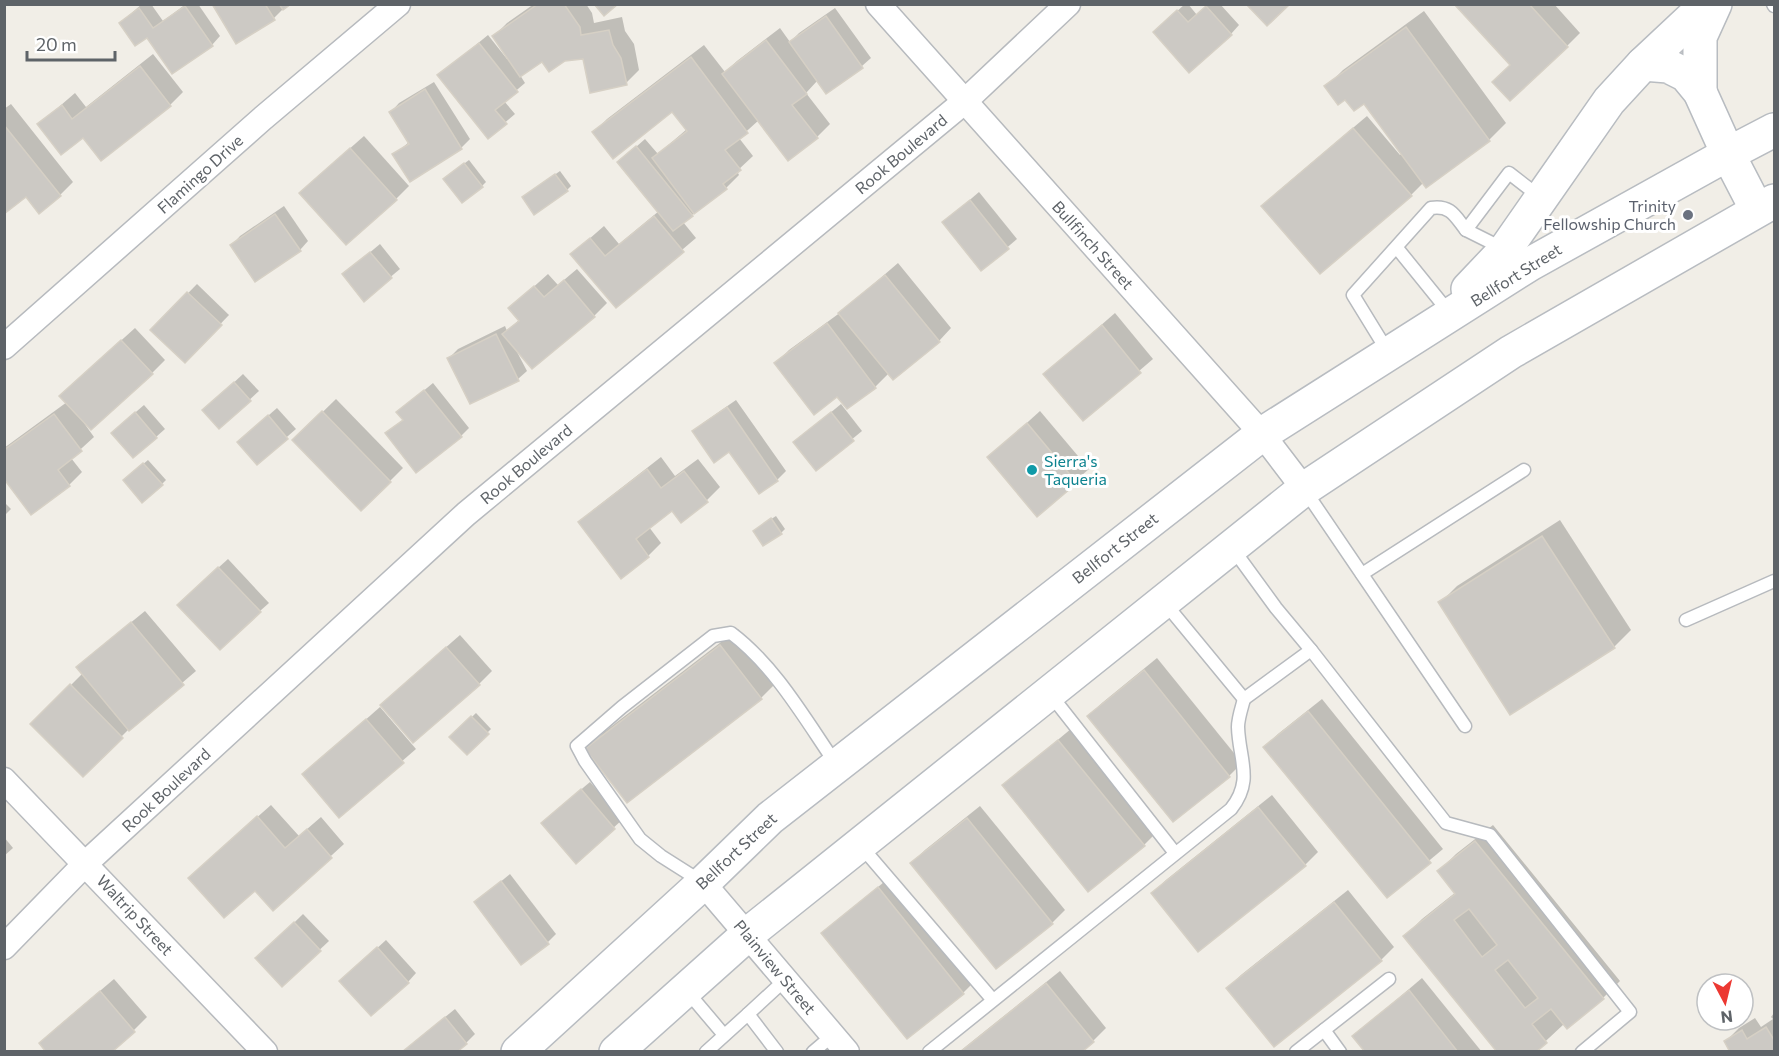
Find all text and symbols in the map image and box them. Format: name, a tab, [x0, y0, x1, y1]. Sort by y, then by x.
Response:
scale bar	[27, 24, 116, 62]
text: 20 m	[36, 33, 77, 55]
street label: Rook Boulevard	[851, 110, 950, 198]
street label: Flamingo Drive	[153, 130, 246, 217]
place label: Trinity Fellowship Church	[1543, 196, 1676, 233]
street label: Bullfinch Street	[1049, 197, 1138, 293]
marker: Trinity Fellowship Church	[1681, 208, 1695, 222]
street label: Bellfort Street	[1467, 239, 1565, 310]
street label: Rook Boulevard	[476, 420, 575, 508]
place label: Sierra's Taqueria	[1044, 451, 1107, 488]
marker: Sierra's Taqueria	[1025, 463, 1039, 477]
street label: Bellfort Street	[1068, 508, 1162, 587]
street label: Rook Boulevard	[118, 744, 214, 835]
street label: Bellfort Street	[691, 808, 780, 893]
street label: Waltrip Street	[93, 871, 178, 959]
street label: Plainview Street	[730, 916, 821, 1018]
north arrow	[1695, 972, 1755, 1032]
text: N	[1720, 1007, 1734, 1028]

